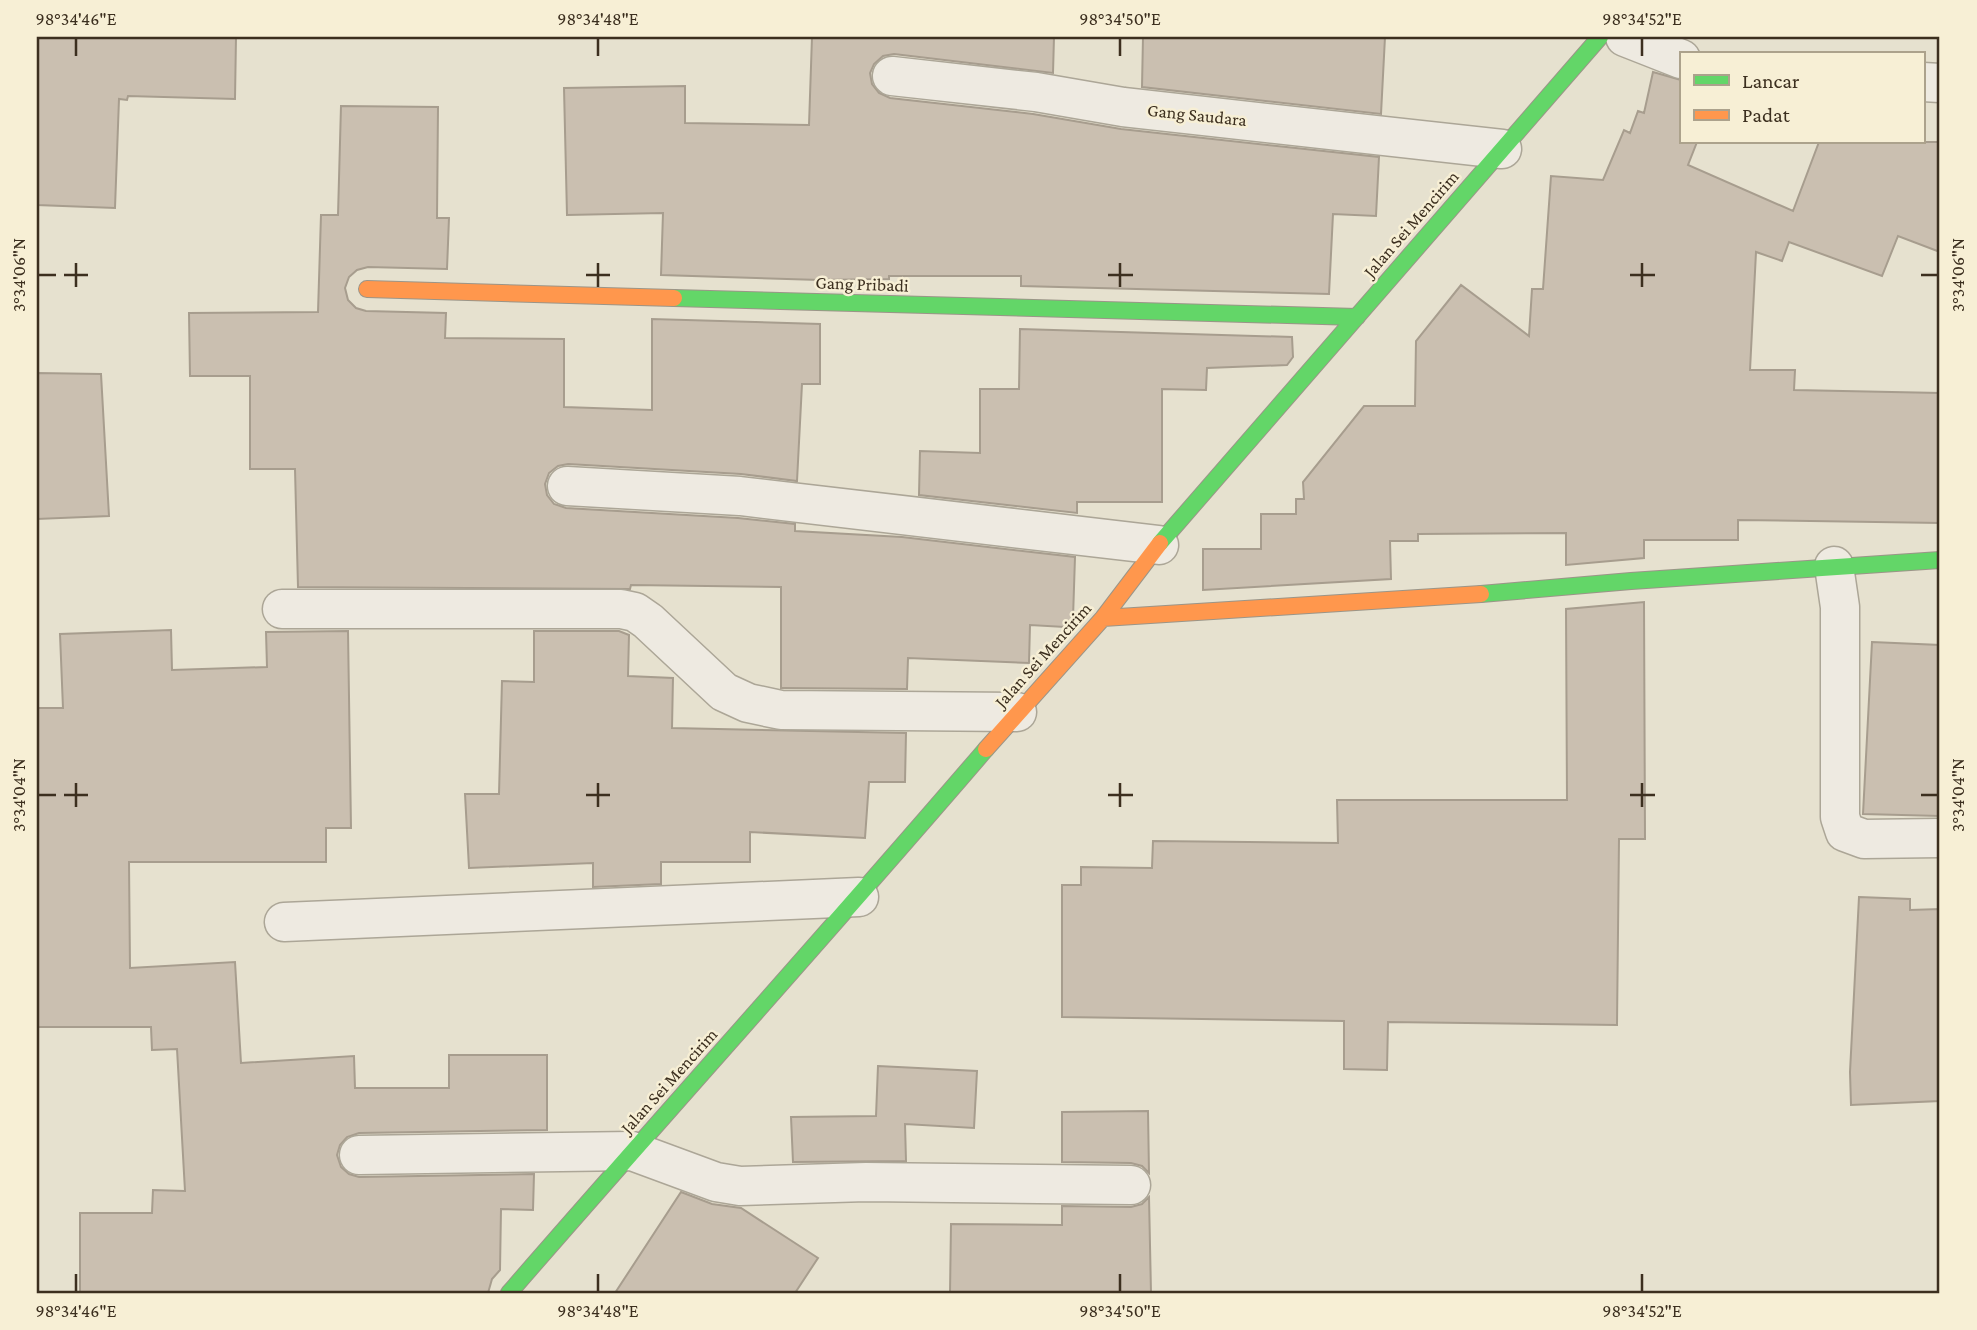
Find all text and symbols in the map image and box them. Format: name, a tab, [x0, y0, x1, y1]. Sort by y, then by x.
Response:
text: 98°34'46"E	[36, 9, 117, 29]
text: 98°34'48"E	[557, 9, 639, 29]
text: 98°34'50"E	[1079, 9, 1161, 29]
text: 98°34'52"E	[1602, 9, 1682, 29]
legend	[1680, 52, 1924, 144]
text: Lancar	[1742, 69, 1800, 93]
street label: Gang Saudara	[1146, 100, 1248, 130]
text: Padat	[1742, 103, 1791, 127]
street label: Jalan Sei Mencirim	[1358, 166, 1463, 283]
text: 3°34'06"N	[9, 238, 29, 312]
text: 3°34'06"N	[1948, 238, 1968, 312]
street label: Gang Pribadi	[815, 272, 909, 296]
street label: Jalan Sei Mencirim	[989, 598, 1096, 713]
text: 3°34'04"N	[9, 758, 29, 832]
text: 3°34'04"N	[1948, 758, 1968, 832]
street label: Jalan Sei Mencirim	[615, 1024, 722, 1139]
text: 98°34'46"E	[36, 1301, 117, 1321]
text: 98°34'48"E	[557, 1301, 639, 1321]
text: 98°34'50"E	[1079, 1301, 1161, 1321]
text: 98°34'52"E	[1602, 1301, 1682, 1321]

